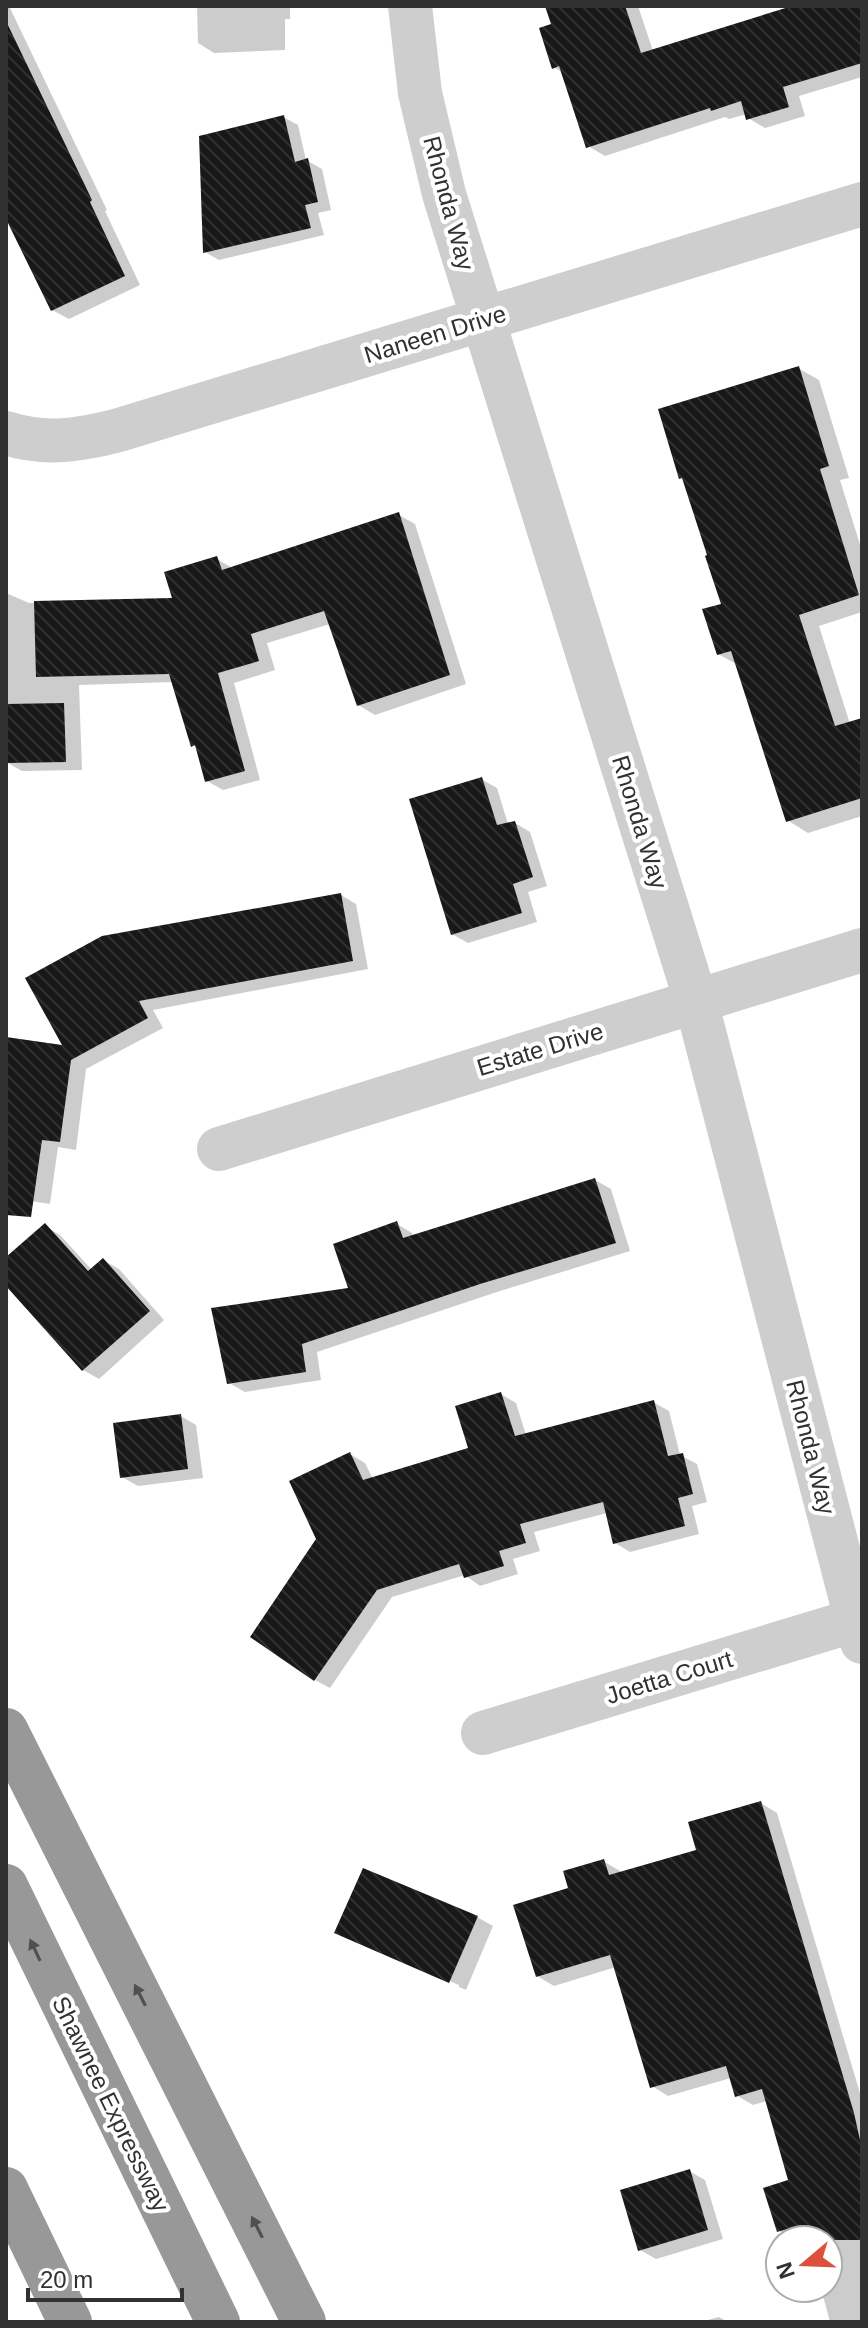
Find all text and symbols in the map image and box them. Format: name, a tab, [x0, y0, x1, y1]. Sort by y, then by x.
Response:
street label: Rhonda Way	[418, 133, 480, 273]
street label: Naneen Drive	[361, 300, 509, 368]
street label: Rhonda Way	[607, 752, 673, 892]
street label: Estate Drive	[474, 1017, 606, 1081]
street label: Rhonda Way	[781, 1377, 841, 1517]
street label: Joetta Court	[603, 1645, 736, 1709]
one-way arrow	[29, 1939, 42, 1962]
one-way arrow	[133, 1984, 147, 2007]
street label: Shawnee Expressway	[47, 1992, 175, 2216]
one-way arrow	[250, 2216, 264, 2239]
north arrow	[764, 2224, 844, 2304]
scale bar	[28, 2252, 182, 2302]
text: N	[771, 2259, 800, 2282]
text: 20 m	[40, 2266, 93, 2293]

